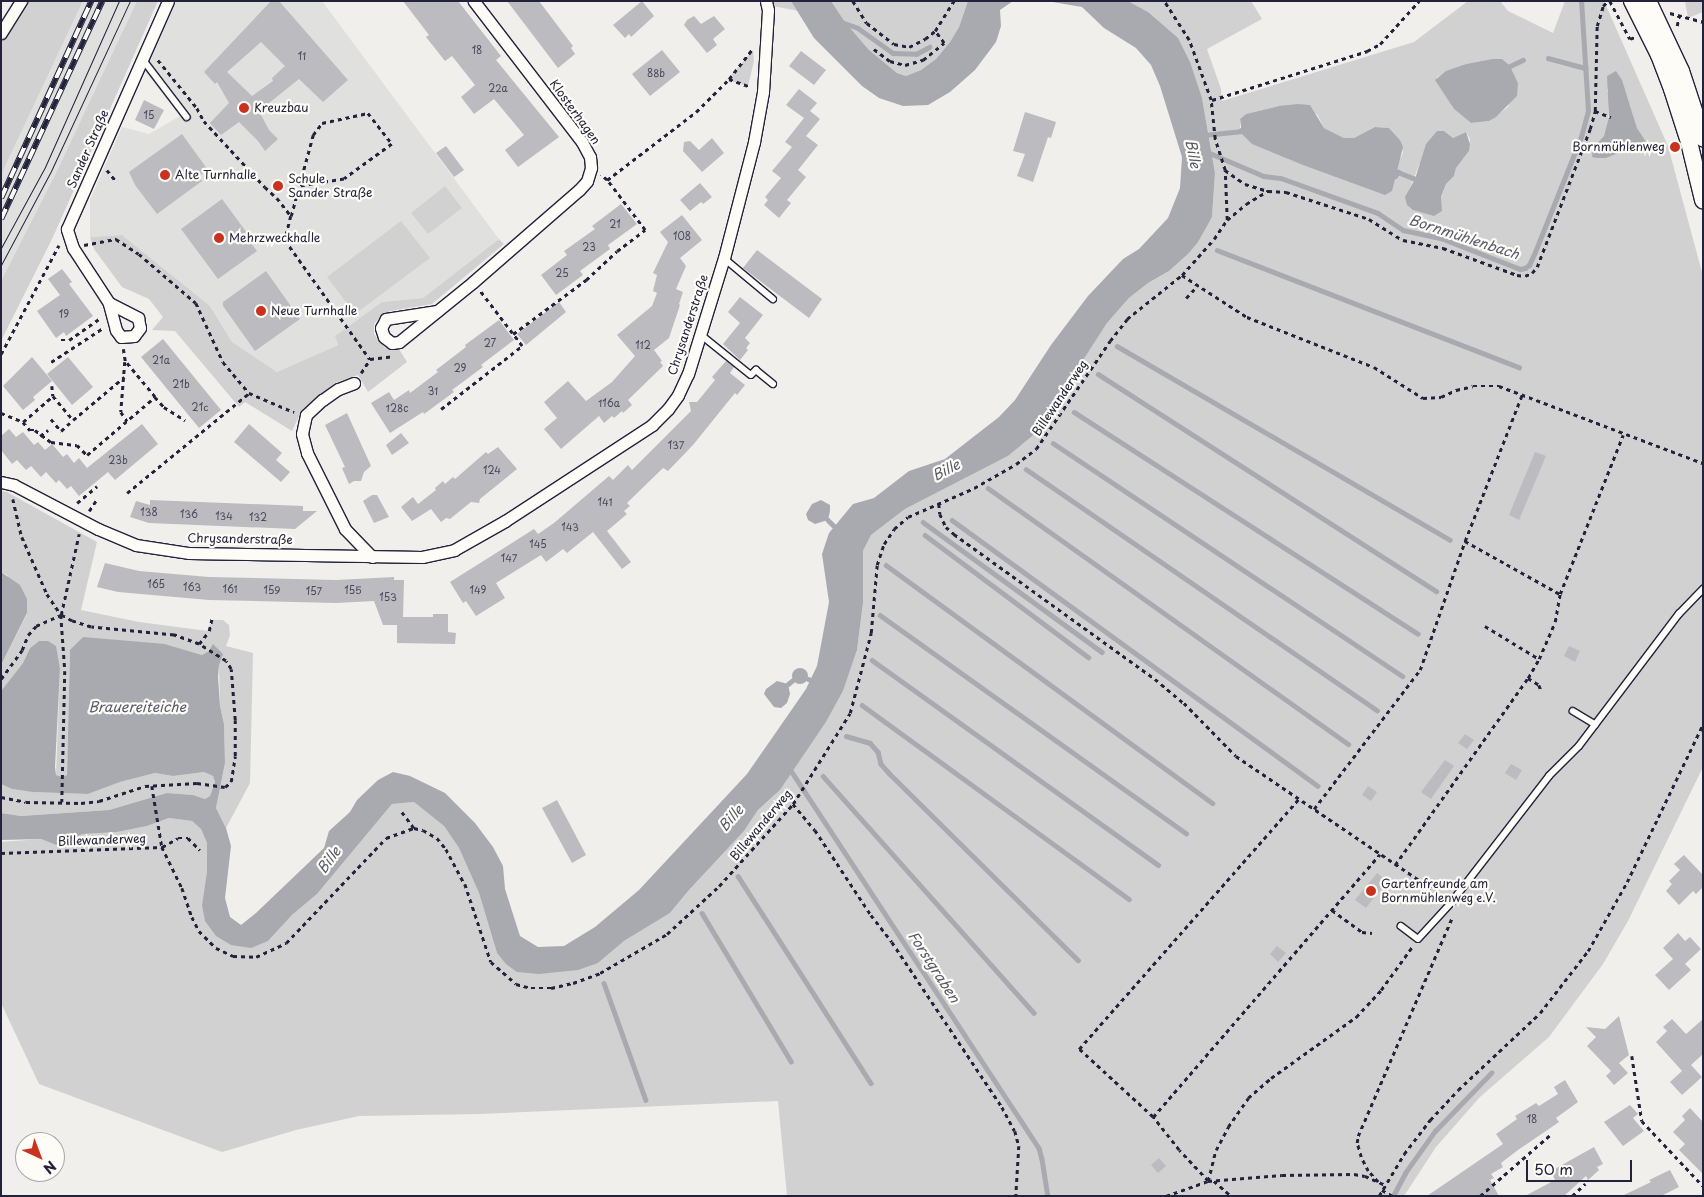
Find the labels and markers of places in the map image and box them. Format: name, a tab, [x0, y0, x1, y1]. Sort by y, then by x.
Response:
place label: Kreuzbau	[254, 101, 309, 115]
marker: Kreuzbau	[238, 102, 250, 114]
place label: Bornmühlenweg	[1572, 140, 1665, 154]
marker: Bornmühlenweg	[1669, 141, 1681, 153]
place label: Alte Turnhalle	[175, 168, 257, 182]
marker: Alte Turnhalle	[159, 169, 171, 181]
place label: Schule Sander Straße	[288, 172, 373, 200]
marker: Schule Sander Straße	[272, 180, 284, 192]
place label: Mehrzweckhalle	[229, 231, 320, 245]
marker: Mehrzweckhalle	[213, 232, 225, 244]
place label: Neue Turnhalle	[271, 304, 358, 318]
marker: Neue Turnhalle	[255, 305, 267, 317]
place label: Gartenfreunde am Bornmühlenweg e.V.	[1381, 877, 1497, 905]
marker: Gartenfreunde am Bornmühlenweg e.V.	[1365, 885, 1377, 897]

